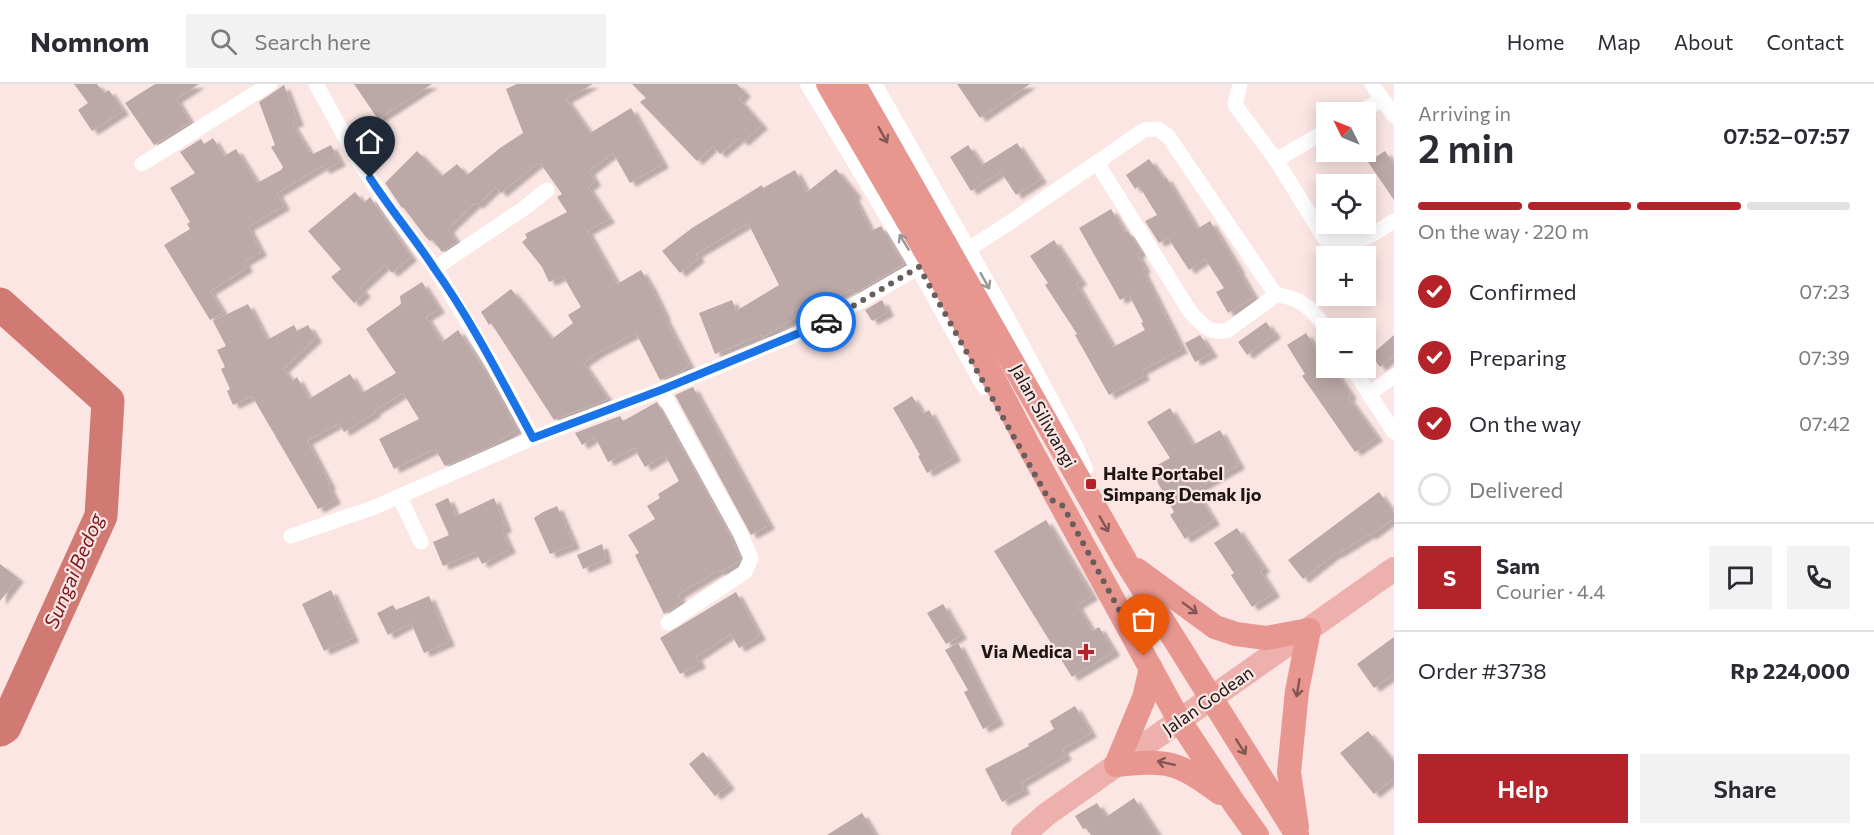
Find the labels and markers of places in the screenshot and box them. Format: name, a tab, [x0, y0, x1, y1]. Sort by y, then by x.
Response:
pin	[344, 116, 395, 178]
place label: Halte Portabel Simpang Demak Ijo	[1103, 462, 1262, 505]
marker: Halte Portabel Simpang Demak Ijo	[1084, 477, 1098, 491]
pin	[1118, 594, 1169, 656]
place label: Via Medica	[981, 640, 1072, 662]
marker: Via Medica	[1077, 643, 1095, 661]

